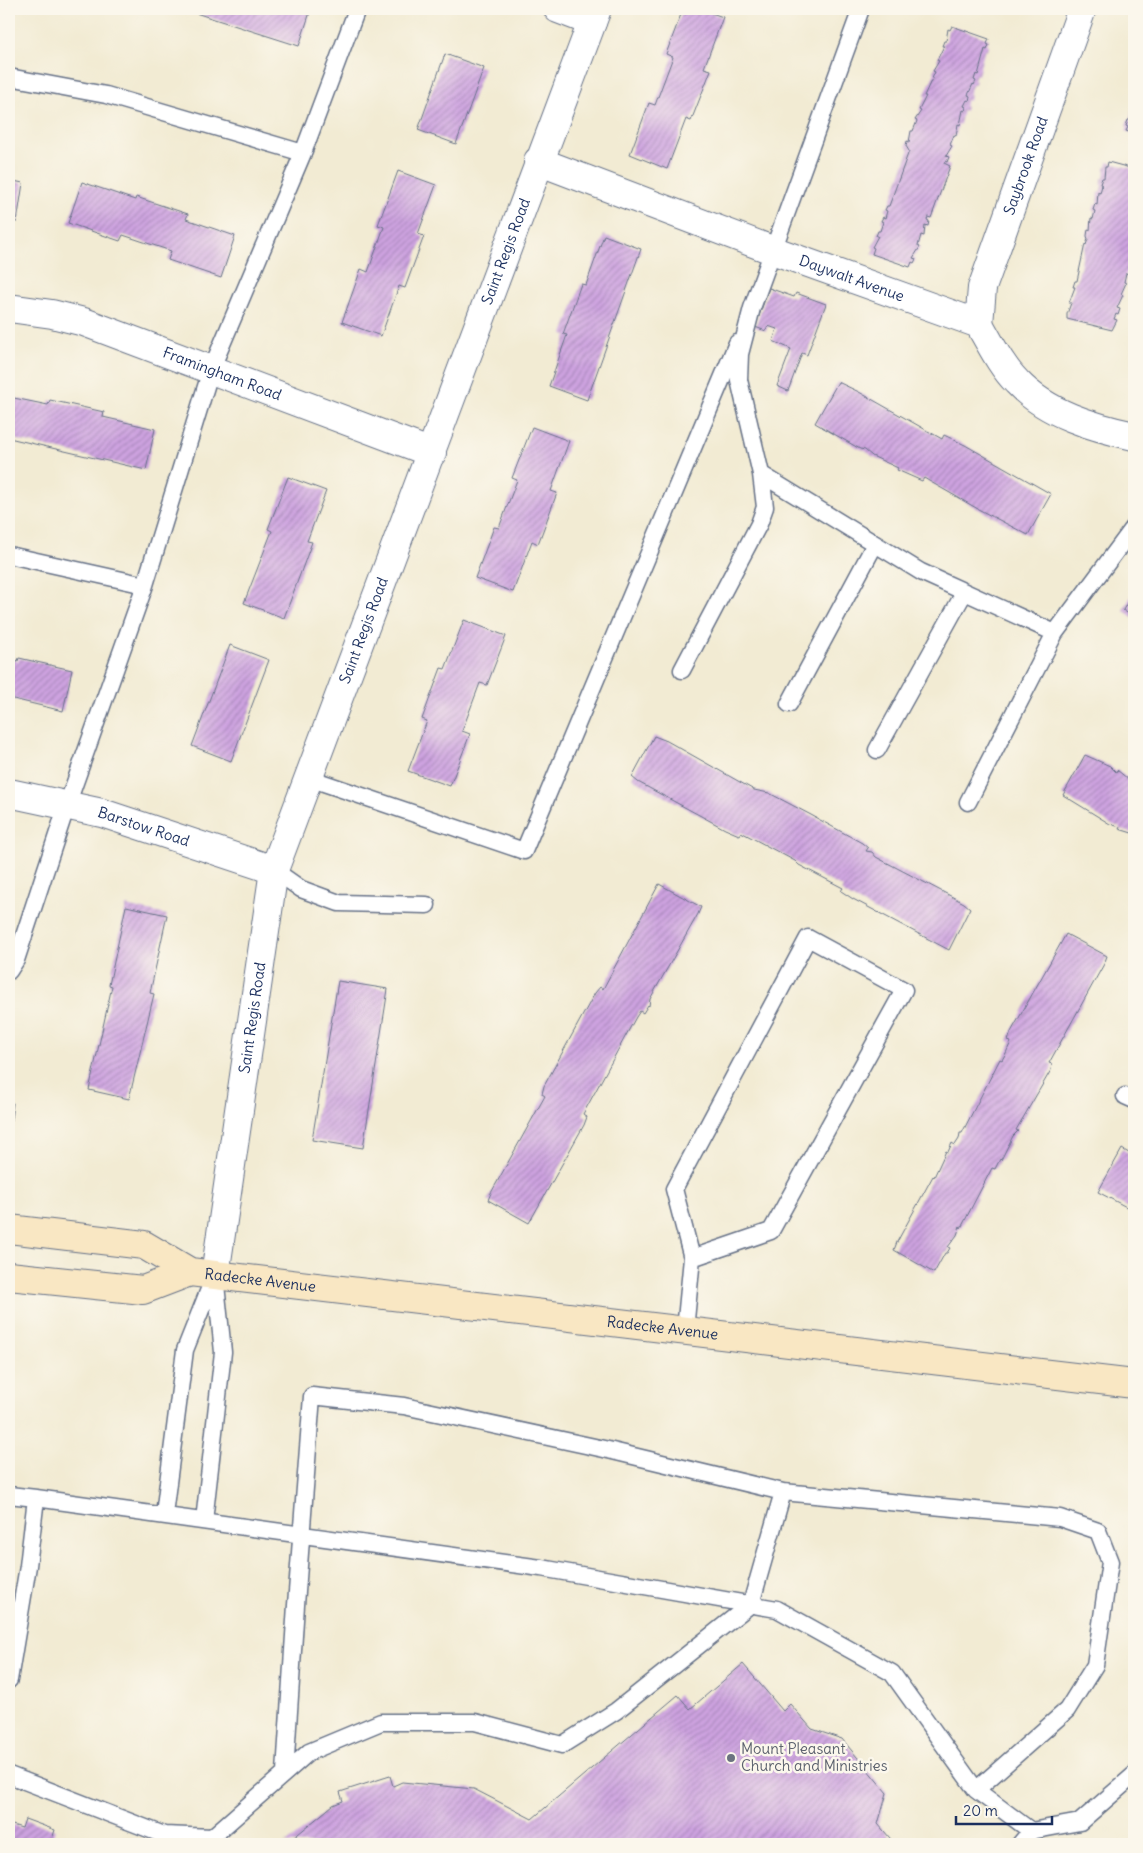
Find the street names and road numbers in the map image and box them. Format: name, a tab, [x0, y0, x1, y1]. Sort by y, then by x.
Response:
street label: Saybrook Road	[999, 114, 1052, 217]
street label: Saint Regis Road	[477, 195, 534, 307]
street label: Daywalt Avenue	[797, 250, 907, 306]
street label: Framingham Road	[160, 343, 284, 405]
street label: Saint Regis Road	[335, 574, 392, 686]
street label: Barstow Road	[96, 802, 192, 850]
street label: Saint Regis Road	[234, 961, 269, 1075]
street label: Radecke Avenue	[204, 1264, 317, 1296]
street label: Radecke Avenue	[606, 1312, 719, 1344]

